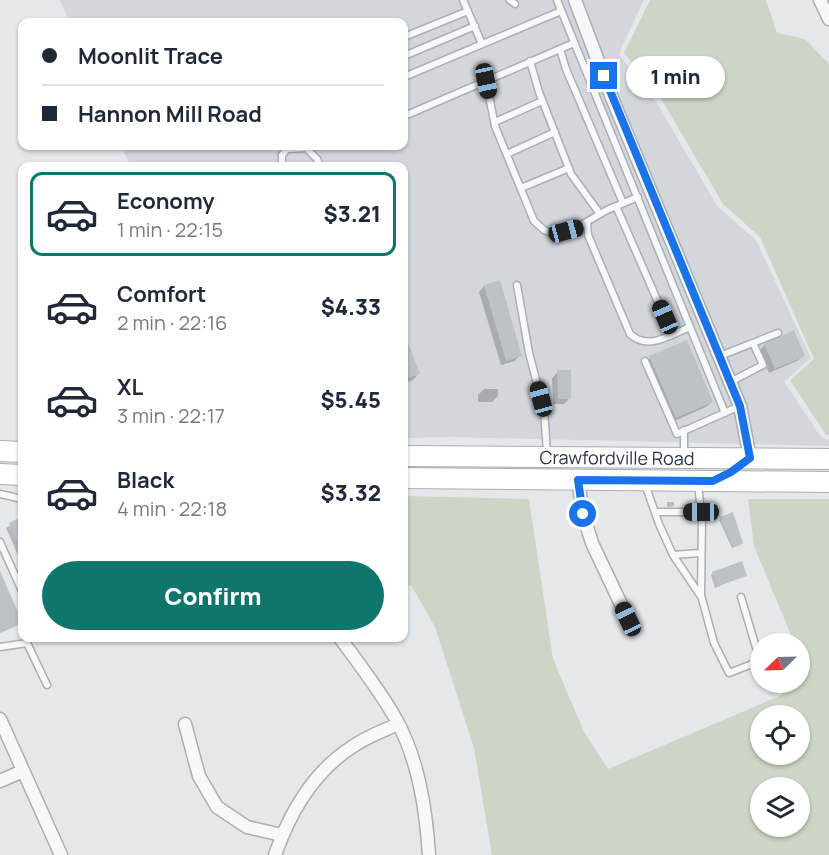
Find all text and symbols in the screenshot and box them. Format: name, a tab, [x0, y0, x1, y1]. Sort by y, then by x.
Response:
text: Moonlit Trace	[78, 41, 223, 71]
callout: 1 min	[625, 55, 724, 97]
car	[473, 62, 499, 100]
route end	[590, 62, 617, 89]
text: 1 min	[650, 63, 701, 90]
text: Hannon Mill Road	[78, 99, 262, 129]
text: Economy	[117, 186, 215, 216]
icon: car	[45, 187, 99, 241]
text: $3.21	[324, 199, 381, 229]
text: 1 min · 22:15	[117, 216, 223, 243]
car	[546, 218, 586, 244]
text: Comfort	[117, 279, 206, 309]
icon: car	[45, 280, 99, 334]
text: $4.33	[321, 292, 381, 322]
car	[649, 297, 681, 337]
text: 2 min · 22:16	[117, 309, 227, 336]
text: XL	[117, 372, 143, 402]
icon: car	[45, 373, 99, 427]
car	[528, 379, 554, 419]
text: $5.45	[320, 385, 381, 415]
text: 3 min · 22:17	[117, 402, 225, 429]
street label: Crawfordville Road	[540, 445, 694, 470]
text: Black	[117, 465, 174, 495]
icon: car	[45, 466, 99, 520]
text: $3.32	[321, 478, 381, 508]
text: 4 min · 22:18	[117, 495, 227, 522]
route start	[569, 500, 596, 527]
car	[683, 503, 719, 521]
button: Confirm	[42, 561, 384, 630]
car	[612, 599, 644, 639]
north arrow	[750, 633, 810, 693]
map controls	[750, 633, 810, 837]
button: locate	[750, 705, 810, 765]
button: layers	[750, 777, 810, 837]

